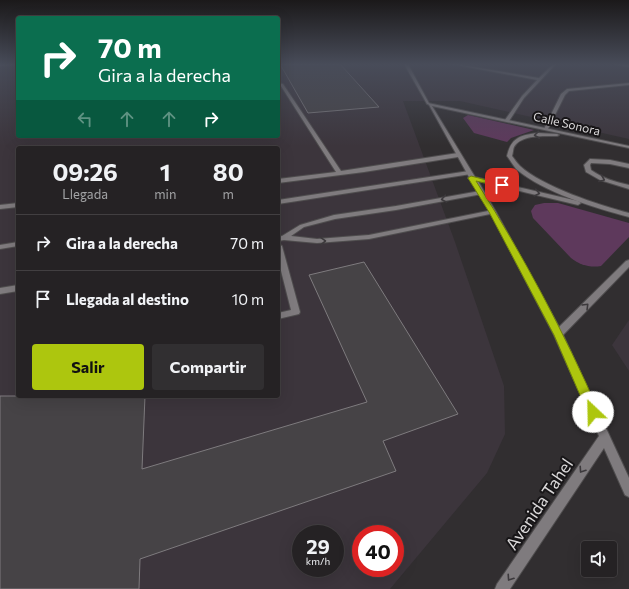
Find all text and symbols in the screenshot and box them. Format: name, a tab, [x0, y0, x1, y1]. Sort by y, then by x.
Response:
text: 70 m	[98, 30, 162, 64]
icon: right	[32, 32, 84, 84]
text: Gira a la derecha	[98, 64, 231, 86]
icon: left	[74, 108, 96, 130]
icon: ahead	[116, 108, 138, 130]
icon: ahead	[158, 108, 180, 130]
icon: right	[200, 108, 222, 130]
street label: Calle Sonora	[532, 108, 602, 138]
one-way arrow	[534, 131, 540, 140]
text: 09:26	[52, 157, 118, 186]
text: 1	[160, 157, 171, 186]
text: 80	[213, 157, 244, 186]
pin	[485, 168, 519, 202]
icon: arrive	[491, 174, 513, 196]
one-way arrow	[598, 174, 606, 182]
text: Llegada	[62, 186, 108, 202]
text: min	[154, 186, 176, 202]
text: m	[223, 186, 234, 202]
one-way arrow	[533, 188, 540, 197]
one-way arrow	[441, 195, 447, 203]
icon: right	[32, 232, 54, 254]
text: Gira a la derecha	[66, 234, 178, 252]
text: 70 m	[230, 234, 264, 252]
one-way arrow	[320, 236, 326, 245]
icon: arrive	[32, 288, 54, 310]
text: Llegada al destino	[66, 290, 189, 308]
text: 10 m	[232, 290, 264, 308]
one-way arrow	[581, 303, 589, 311]
button: Salir	[32, 344, 144, 390]
button: Compartir	[152, 344, 264, 390]
position arrow	[572, 391, 614, 433]
street label: Avenida Tahel	[501, 454, 577, 554]
one-way arrow	[580, 466, 587, 473]
speed limit sign: 40	[352, 525, 404, 577]
text: 29	[306, 534, 330, 558]
map controls	[581, 541, 617, 577]
button: sound	[581, 541, 617, 577]
text: km/h	[306, 555, 330, 567]
one-way arrow	[507, 574, 515, 581]

